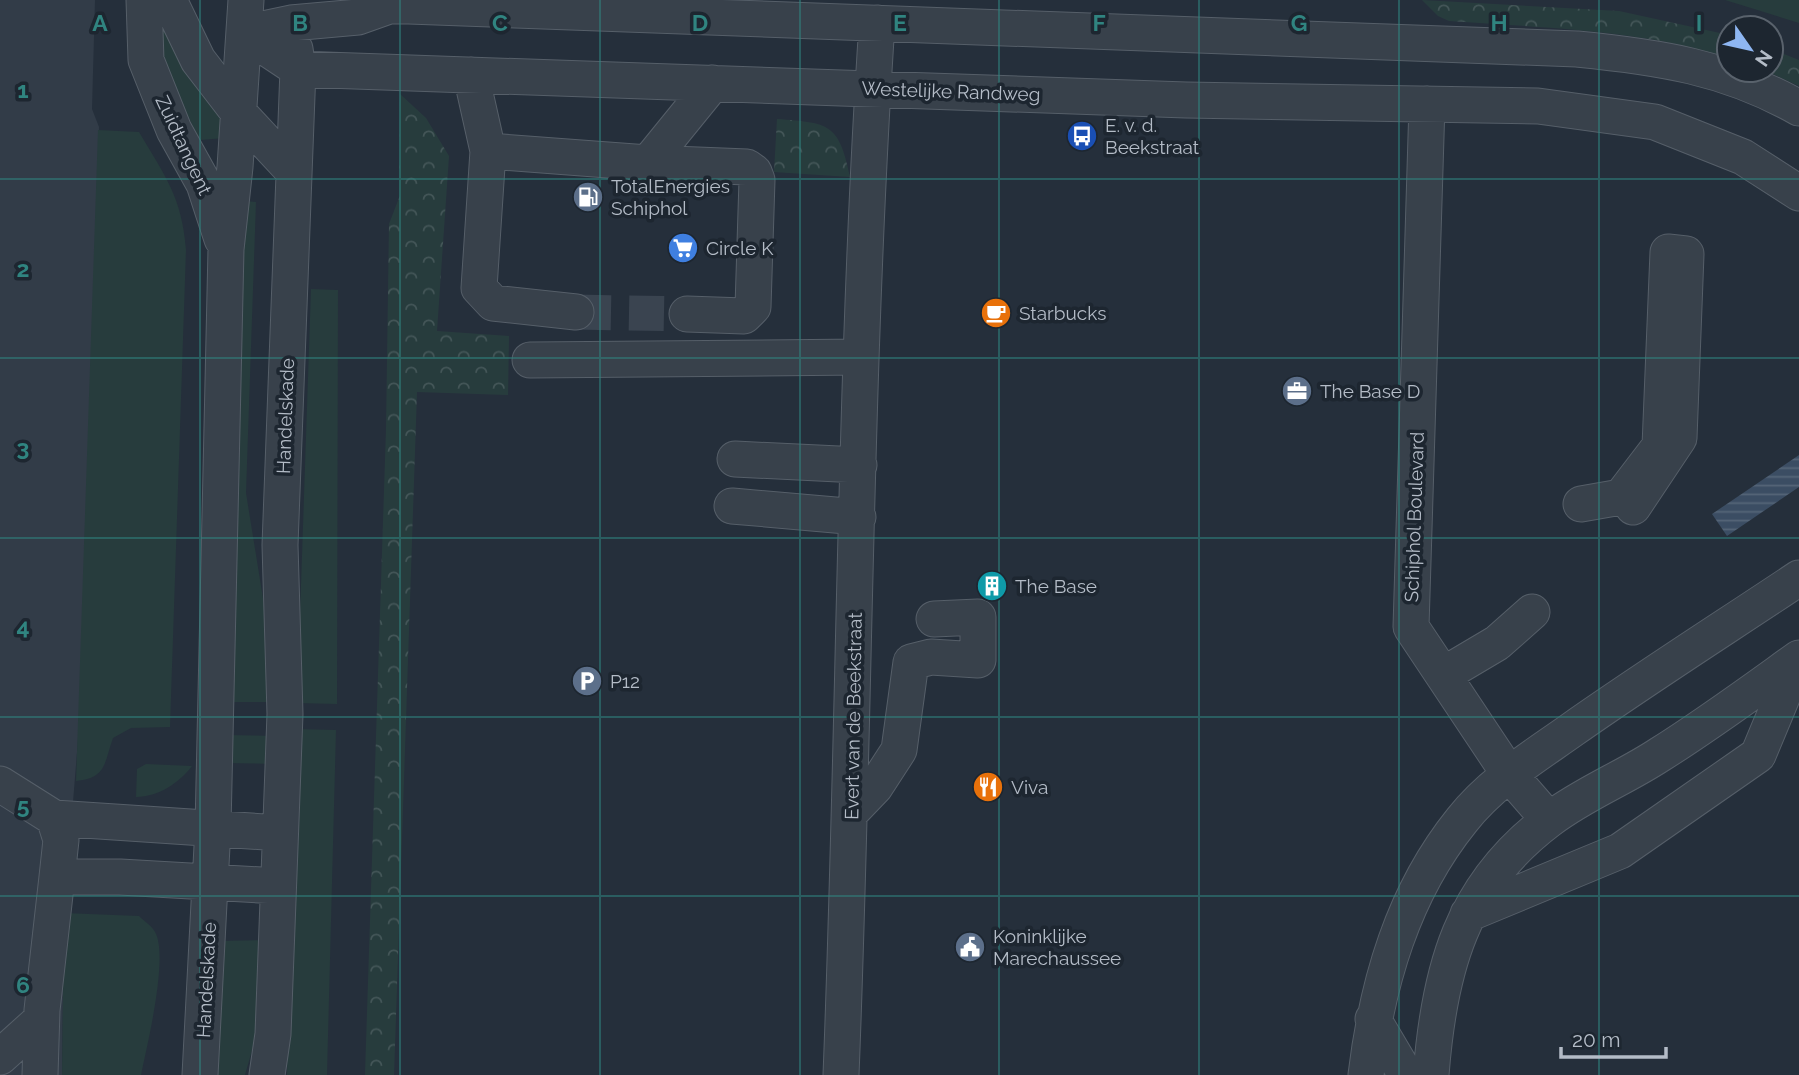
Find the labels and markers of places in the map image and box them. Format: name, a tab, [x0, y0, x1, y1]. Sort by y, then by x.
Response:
place label: E. v. d. Beekstraat	[1105, 114, 1200, 158]
bus stop icon: E. v. d. Beekstraat	[1065, 119, 1099, 153]
place label: TotalEnergies Schiphol	[611, 175, 730, 219]
fuel station icon: TotalEnergies Schiphol	[571, 180, 605, 214]
supermarket icon: Circle K	[666, 231, 700, 265]
place label: Circle K	[706, 237, 774, 259]
cafe icon: Starbucks	[979, 296, 1013, 330]
place label: Starbucks	[1019, 302, 1106, 324]
office icon: The Base D	[1280, 374, 1314, 408]
place label: The Base D	[1320, 380, 1420, 402]
building icon: The Base	[975, 569, 1009, 603]
place label: The Base	[1015, 575, 1097, 597]
parking icon: P12	[570, 664, 604, 698]
place label: P12	[610, 670, 640, 692]
restaurant icon: Viva	[971, 770, 1005, 804]
place label: Viva	[1011, 776, 1048, 798]
place label: Koninklijke Marechaussee	[993, 925, 1121, 969]
public building icon: Koninklijke Marechaussee	[953, 930, 987, 964]

